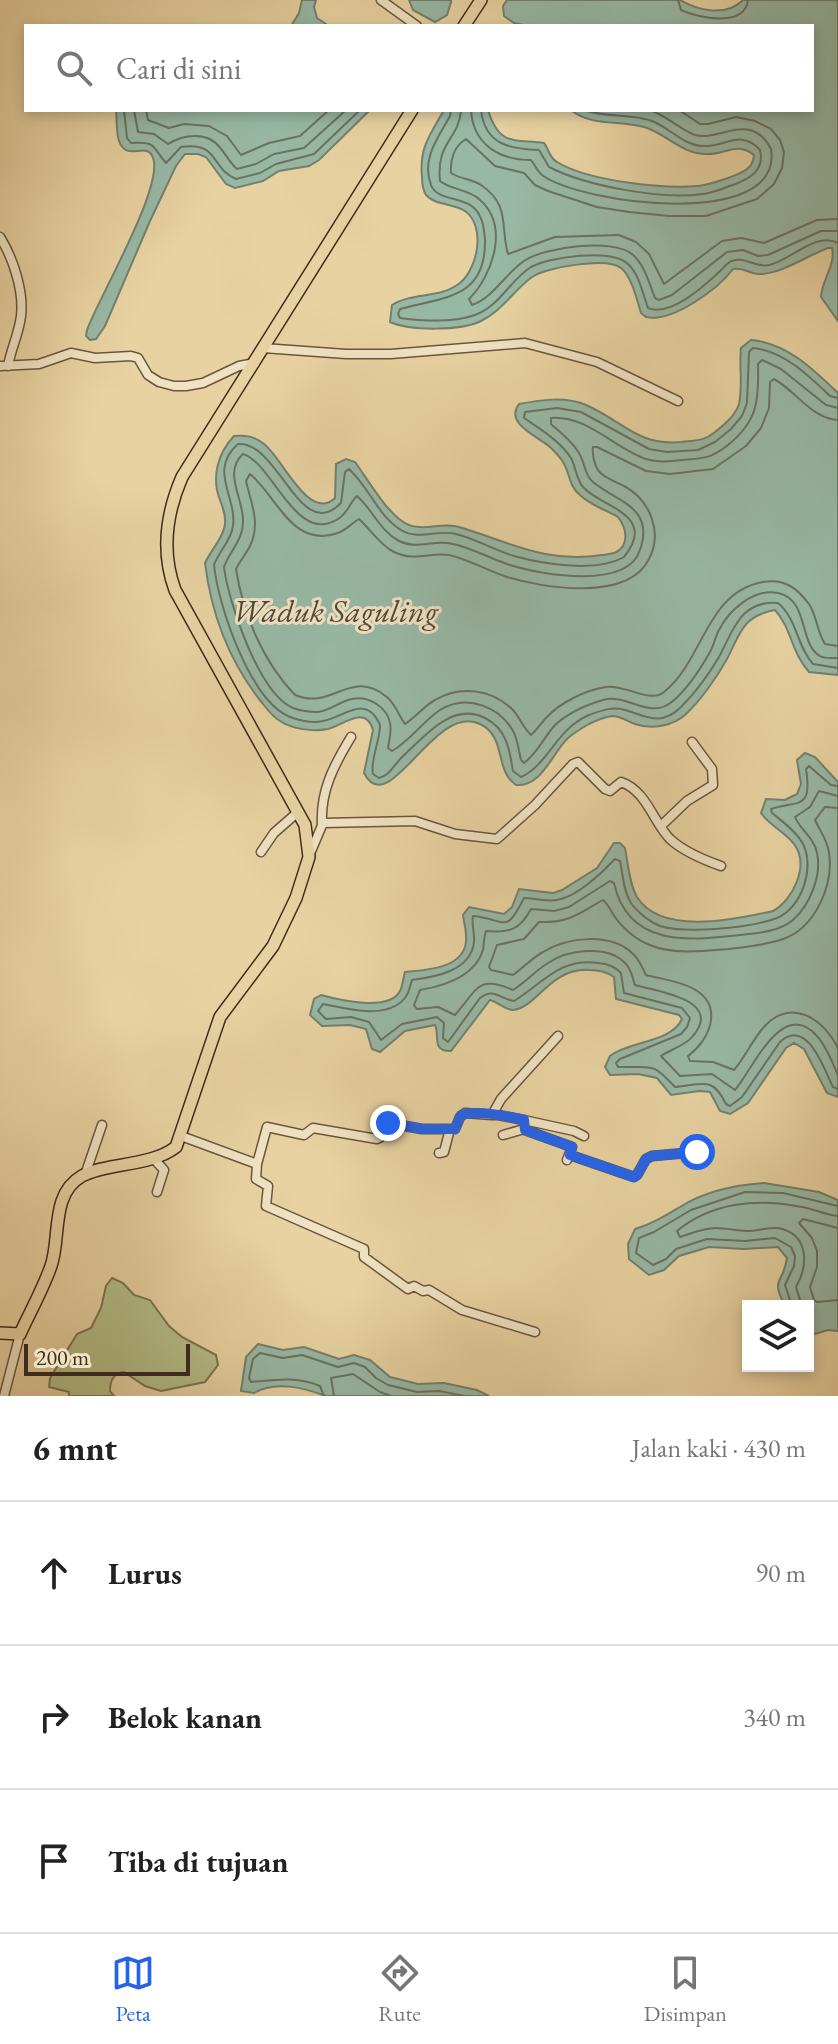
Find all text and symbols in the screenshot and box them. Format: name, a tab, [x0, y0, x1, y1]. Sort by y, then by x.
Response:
search box	[24, 24, 814, 112]
icon: search	[52, 46, 96, 90]
text: Cari di sini	[116, 49, 241, 88]
water label: Waduk Saguling	[232, 590, 440, 632]
route end	[370, 1105, 406, 1141]
route start	[679, 1134, 715, 1170]
map controls	[742, 1300, 814, 1372]
button: layers	[742, 1300, 814, 1372]
scale bar	[24, 1340, 190, 1376]
text: 200 m	[36, 1343, 89, 1372]
text: 6 mnt	[32, 1426, 117, 1470]
text: Jalan kaki · 430 m	[632, 1431, 806, 1465]
icon: ahead	[32, 1551, 76, 1595]
text: Lurus	[108, 1554, 182, 1593]
text: 90 m	[756, 1556, 806, 1590]
icon: right	[32, 1695, 76, 1739]
text: Belok kanan	[108, 1698, 262, 1737]
text: 340 m	[743, 1700, 806, 1734]
icon: arrive	[32, 1839, 76, 1883]
text: Tiba di tujuan	[108, 1842, 288, 1881]
tab: Peta	[111, 1951, 155, 2028]
tab: Rute	[378, 1951, 422, 2028]
tab: Disimpan	[644, 1951, 727, 2028]

